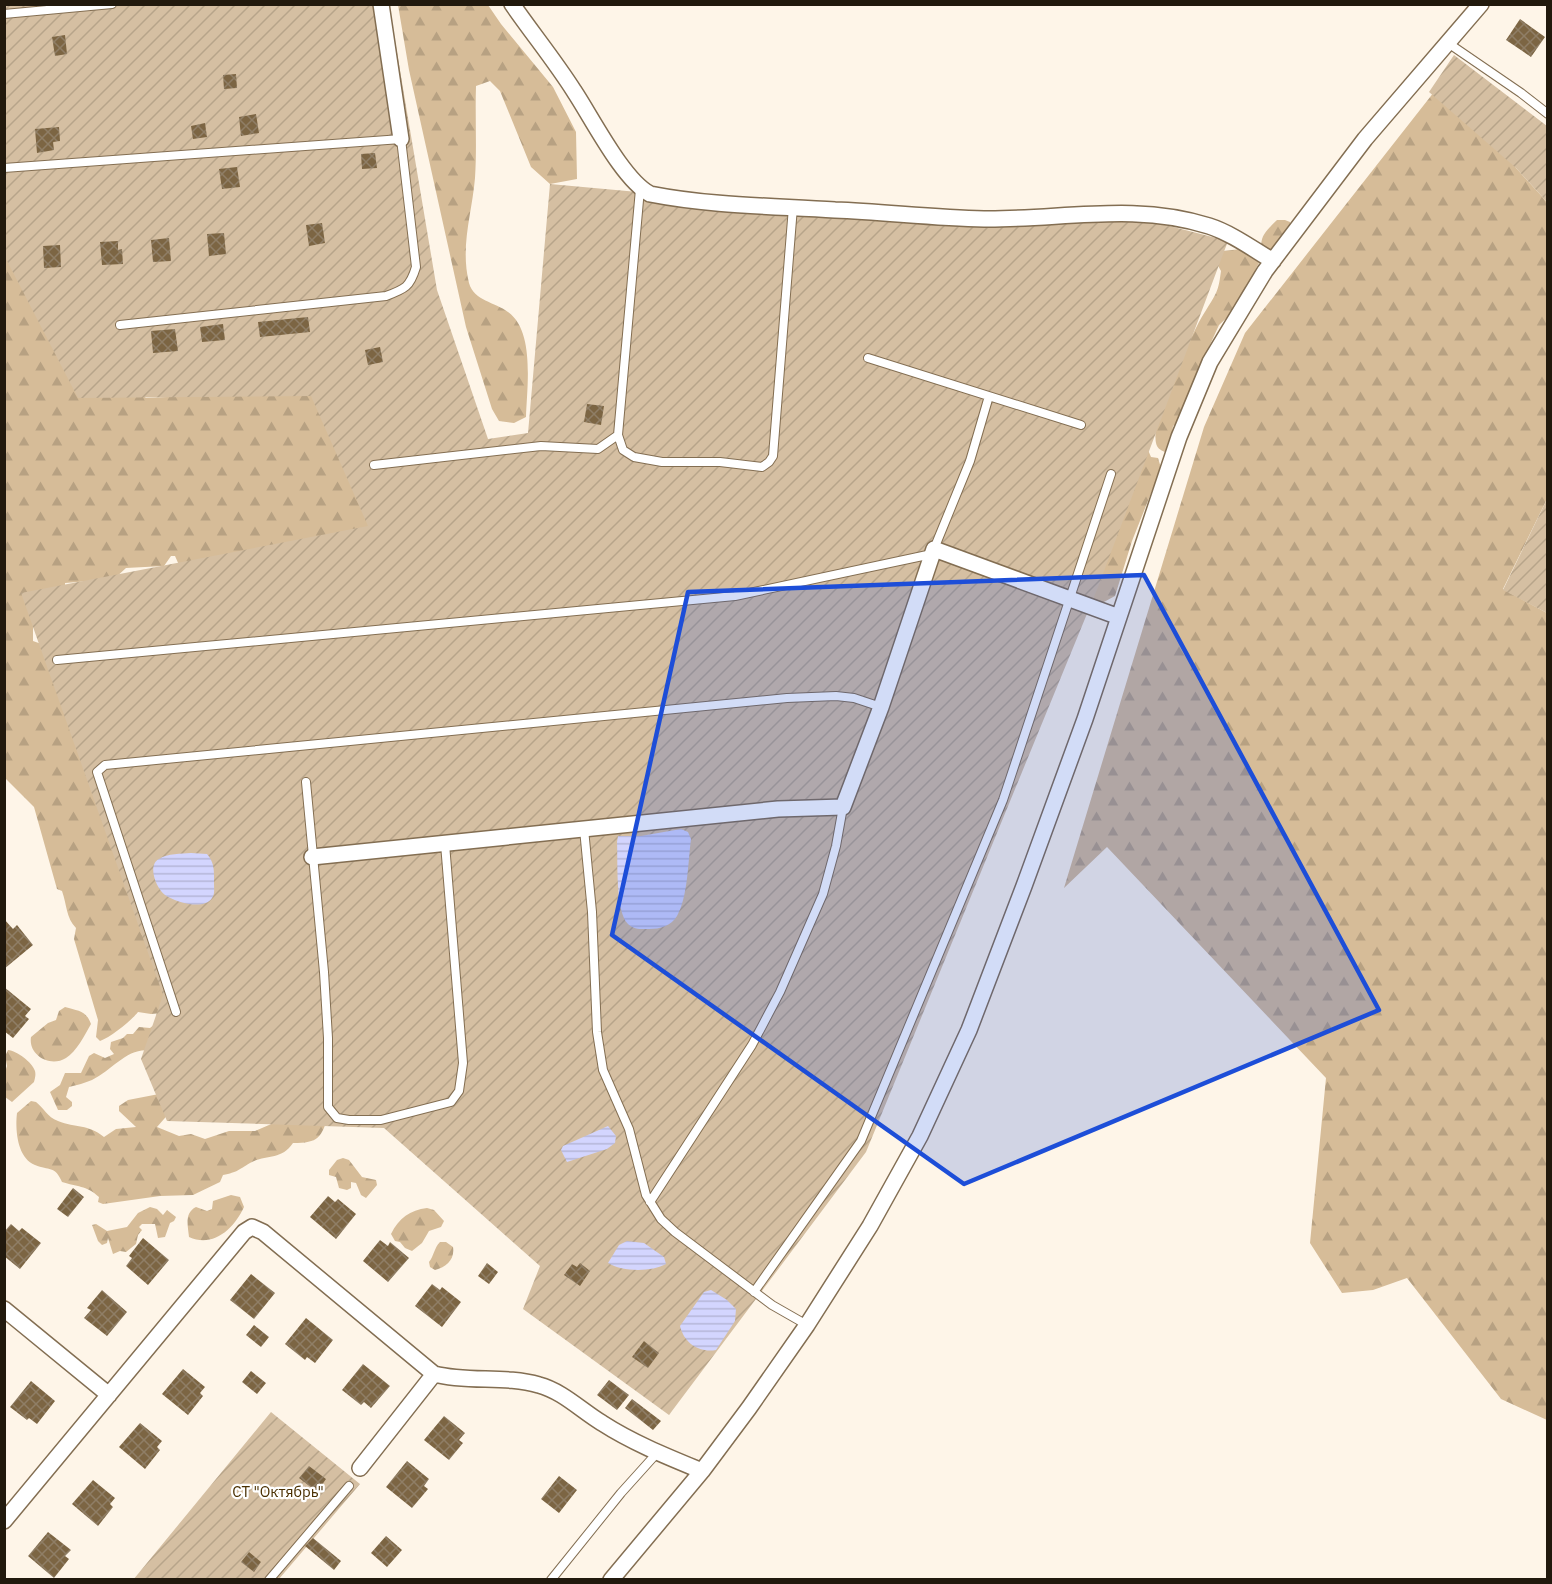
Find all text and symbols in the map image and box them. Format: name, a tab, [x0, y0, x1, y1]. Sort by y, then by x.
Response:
park label: СТ "Октябрь"	[232, 1482, 324, 1501]

